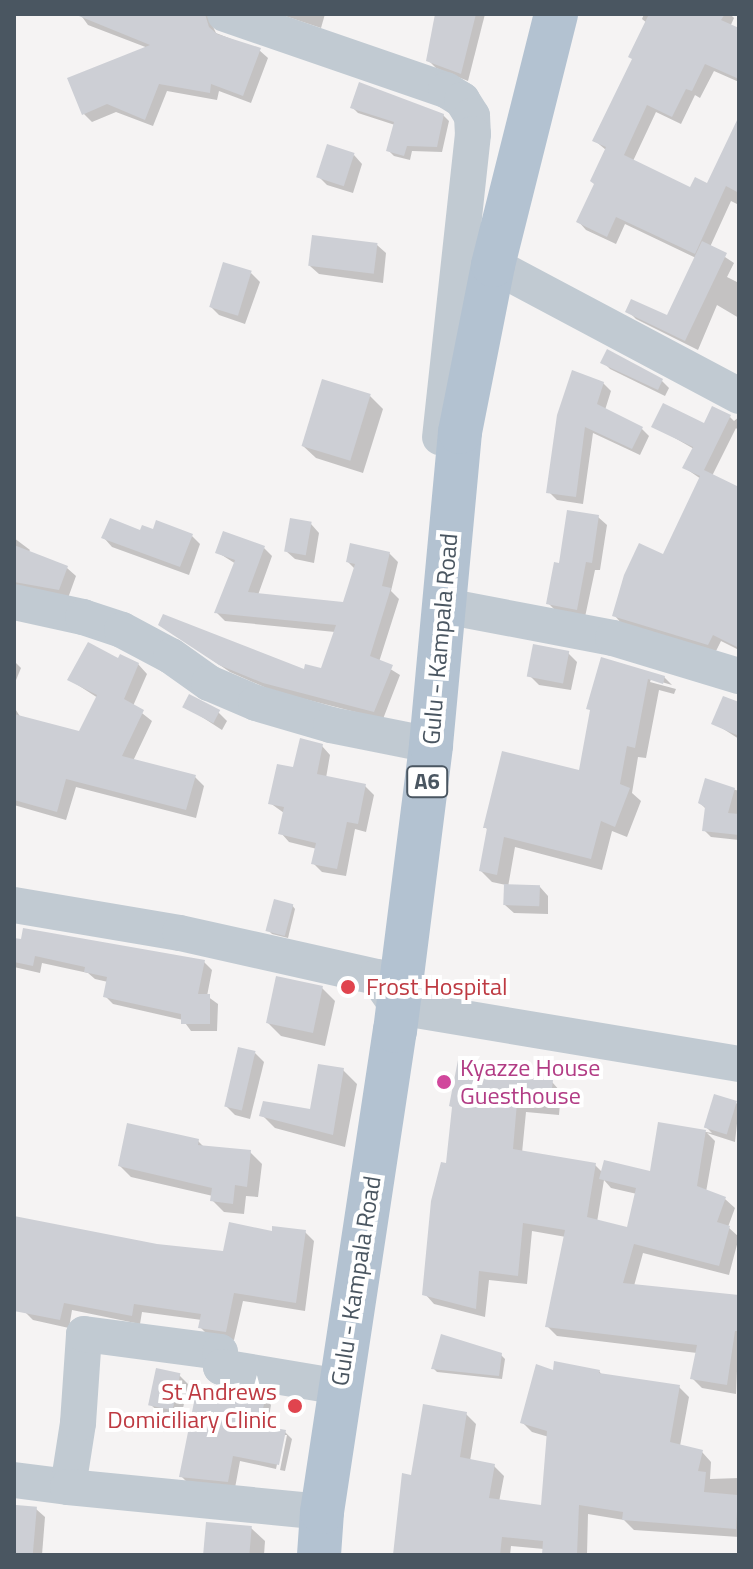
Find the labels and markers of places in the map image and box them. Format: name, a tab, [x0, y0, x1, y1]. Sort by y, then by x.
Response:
place label: Frost Hospital	[366, 973, 508, 1001]
marker: Frost Hospital	[337, 976, 359, 998]
place label: Kyazze House Guesthouse	[460, 1054, 600, 1110]
marker: Kyazze House Guesthouse	[435, 1073, 453, 1091]
place label: St Andrews Domiciliary Clinic	[107, 1378, 277, 1434]
marker: St Andrews Domiciliary Clinic	[284, 1395, 306, 1417]

